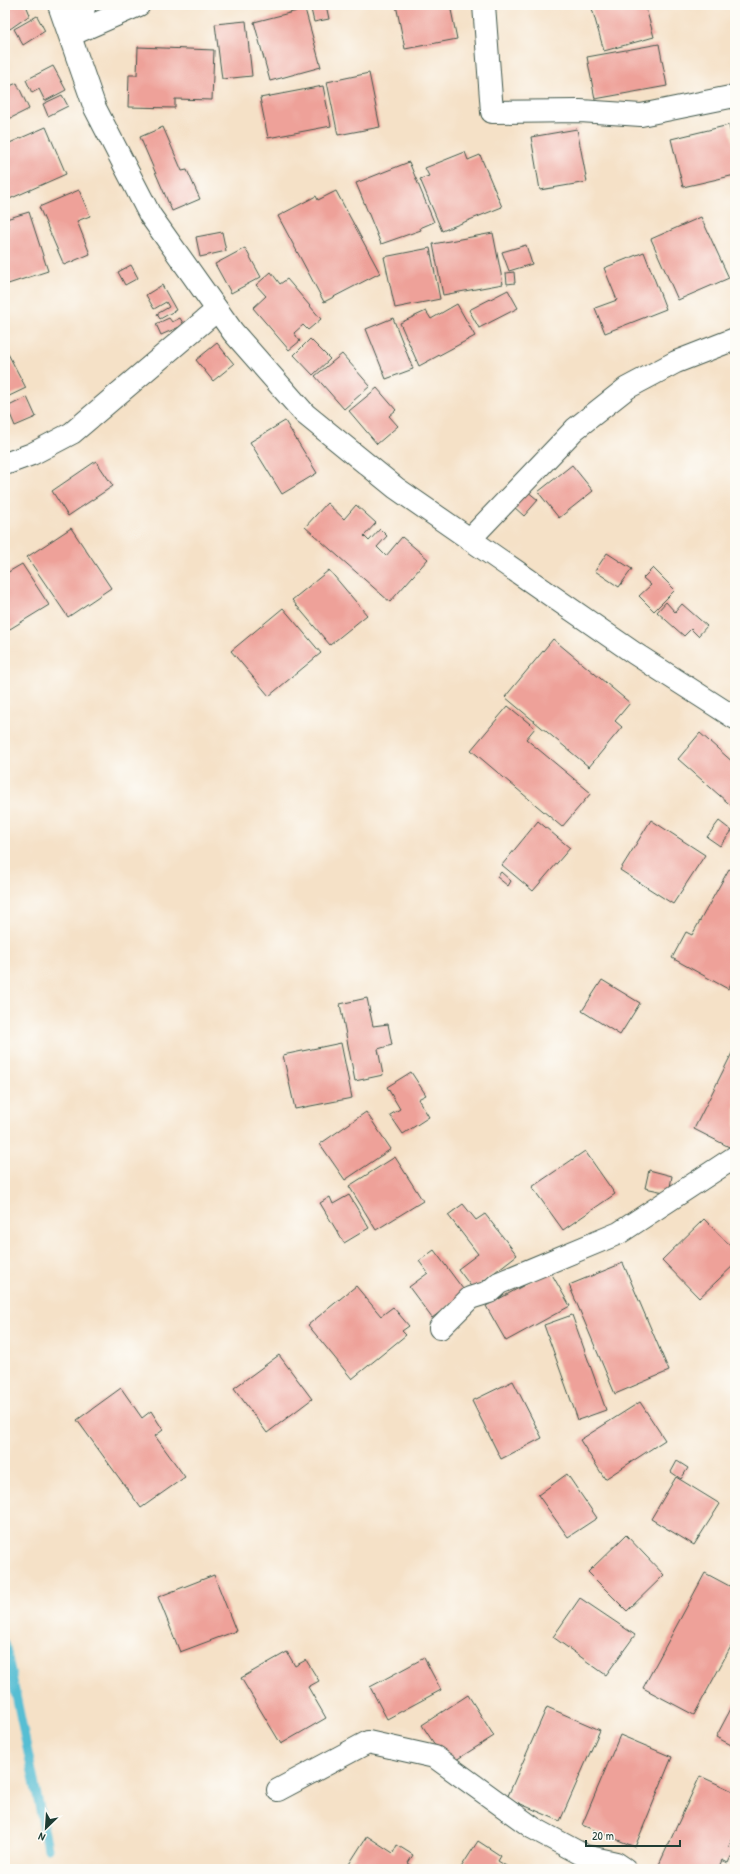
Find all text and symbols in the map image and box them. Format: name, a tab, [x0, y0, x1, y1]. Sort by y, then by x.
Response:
north arrow	[26, 1808, 66, 1848]
scale bar	[586, 1822, 680, 1848]
text: 20 m	[592, 1827, 614, 1844]
text: N	[36, 1829, 47, 1845]

